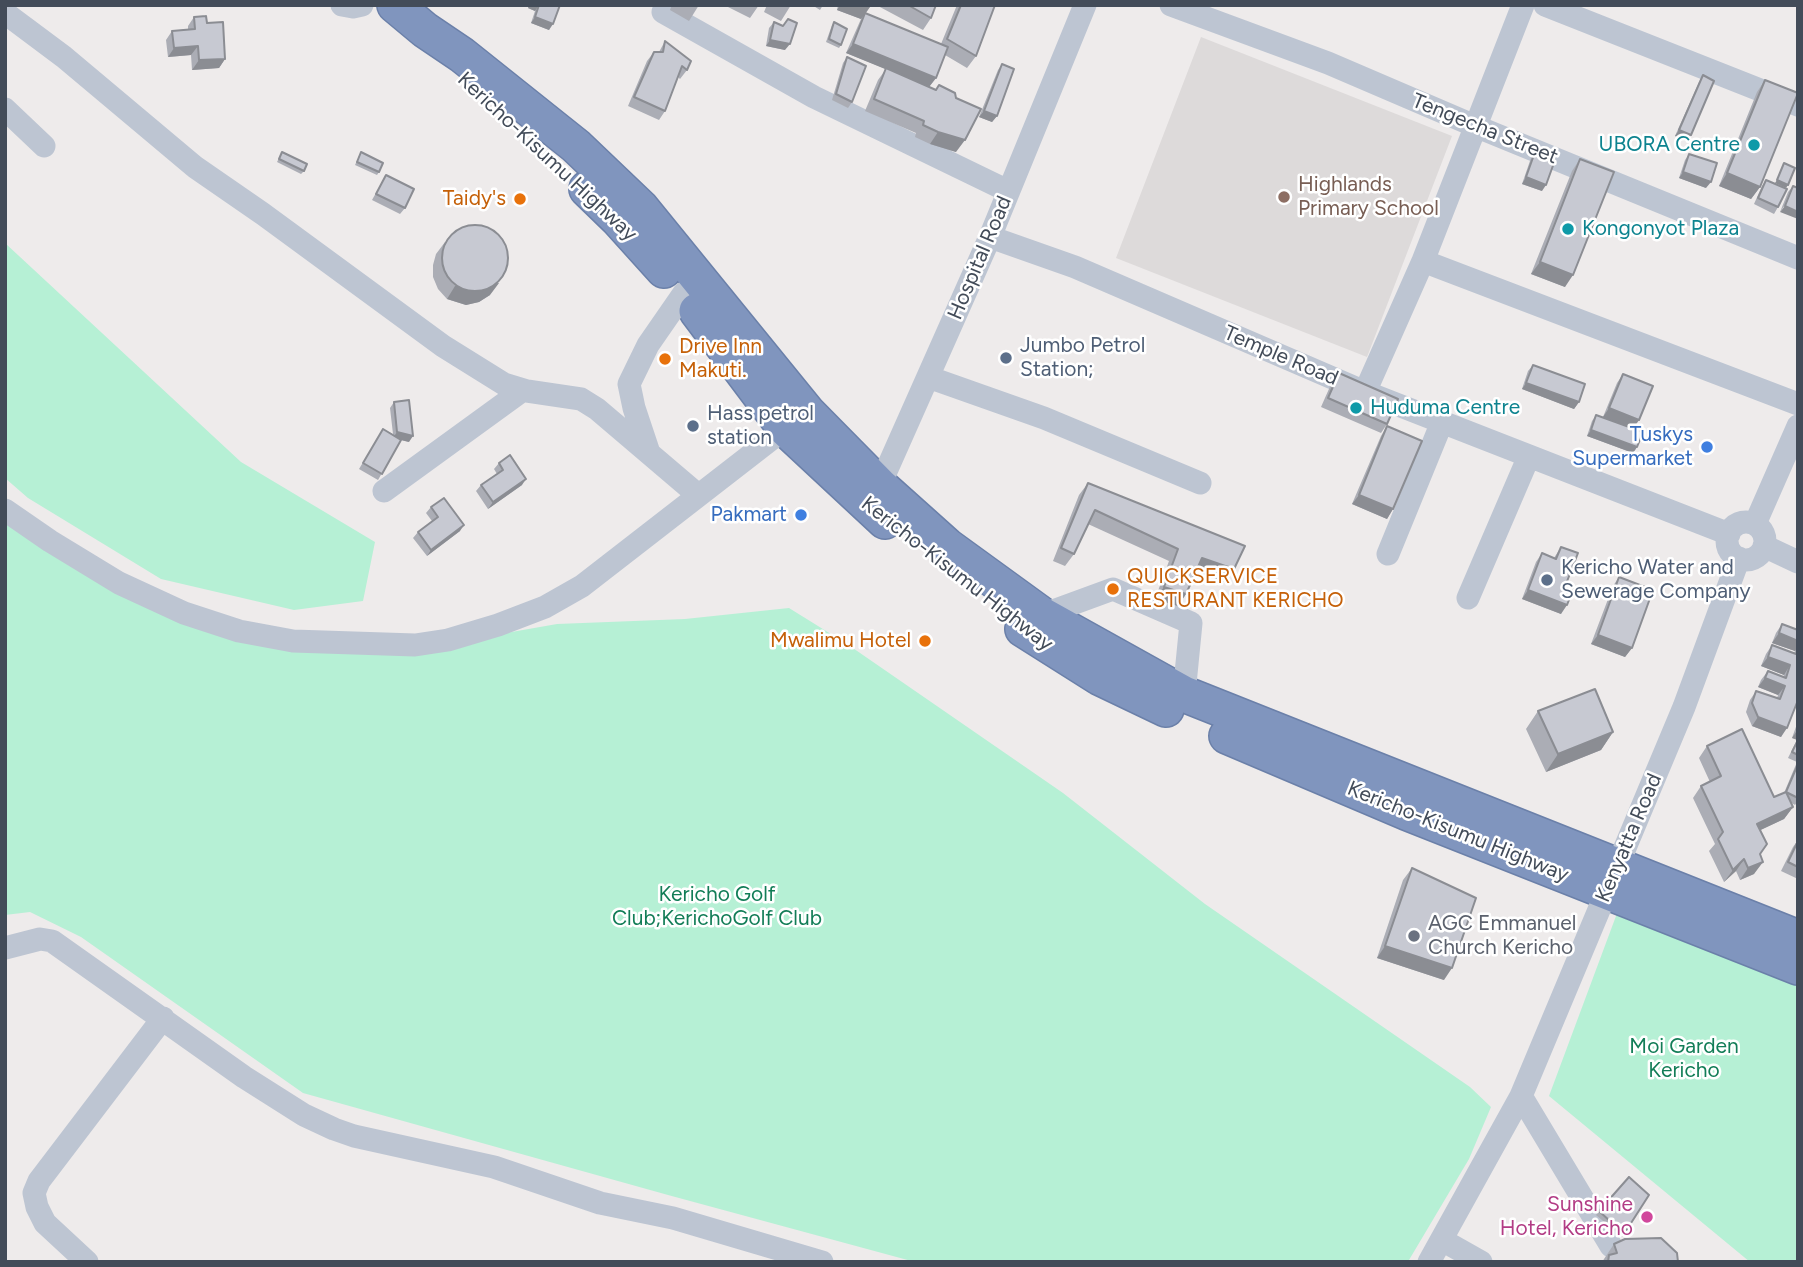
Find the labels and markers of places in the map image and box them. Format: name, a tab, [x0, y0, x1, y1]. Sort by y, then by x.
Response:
place label: UBORA Centre	[1599, 132, 1740, 158]
marker: UBORA Centre	[1746, 137, 1762, 153]
place label: Highlands Primary School	[1298, 172, 1439, 222]
place label: Taidy's	[443, 186, 506, 212]
marker: Highlands Primary School	[1276, 189, 1292, 205]
marker: Taidy's	[512, 191, 528, 207]
place label: Kongonyot Plaza	[1582, 216, 1739, 242]
marker: Kongonyot Plaza	[1560, 221, 1576, 237]
place label: Jumbo Petrol Station;	[1020, 333, 1145, 383]
place label: Drive Inn Makuti.	[679, 334, 762, 384]
marker: Jumbo Petrol Station;	[998, 350, 1014, 366]
marker: Drive Inn Makuti.	[657, 351, 673, 367]
place label: Huduma Centre	[1370, 395, 1520, 421]
marker: Huduma Centre	[1348, 400, 1364, 416]
place label: Hass petrol station	[707, 401, 814, 451]
marker: Hass petrol station	[685, 418, 701, 434]
place label: Tuskys Supermarket	[1572, 422, 1693, 472]
marker: Tuskys Supermarket	[1699, 439, 1715, 455]
place label: Pakmart	[711, 502, 787, 528]
marker: Pakmart	[793, 507, 809, 523]
place label: Kericho Water and Sewerage Company	[1561, 555, 1750, 605]
place label: QUICKSERVICE RESTURANT KERICHO	[1127, 564, 1344, 614]
marker: Kericho Water and Sewerage Company	[1539, 572, 1555, 588]
marker: QUICKSERVICE RESTURANT KERICHO	[1105, 581, 1121, 597]
place label: Mwalimu Hotel	[770, 628, 911, 654]
marker: Mwalimu Hotel	[917, 633, 933, 649]
place label: AGC Emmanuel Church Kericho	[1428, 911, 1576, 961]
marker: AGC Emmanuel Church Kericho	[1406, 928, 1422, 944]
place label: Sunshine Hotel, Kericho	[1500, 1192, 1633, 1242]
marker: Sunshine Hotel, Kericho	[1639, 1209, 1655, 1225]

